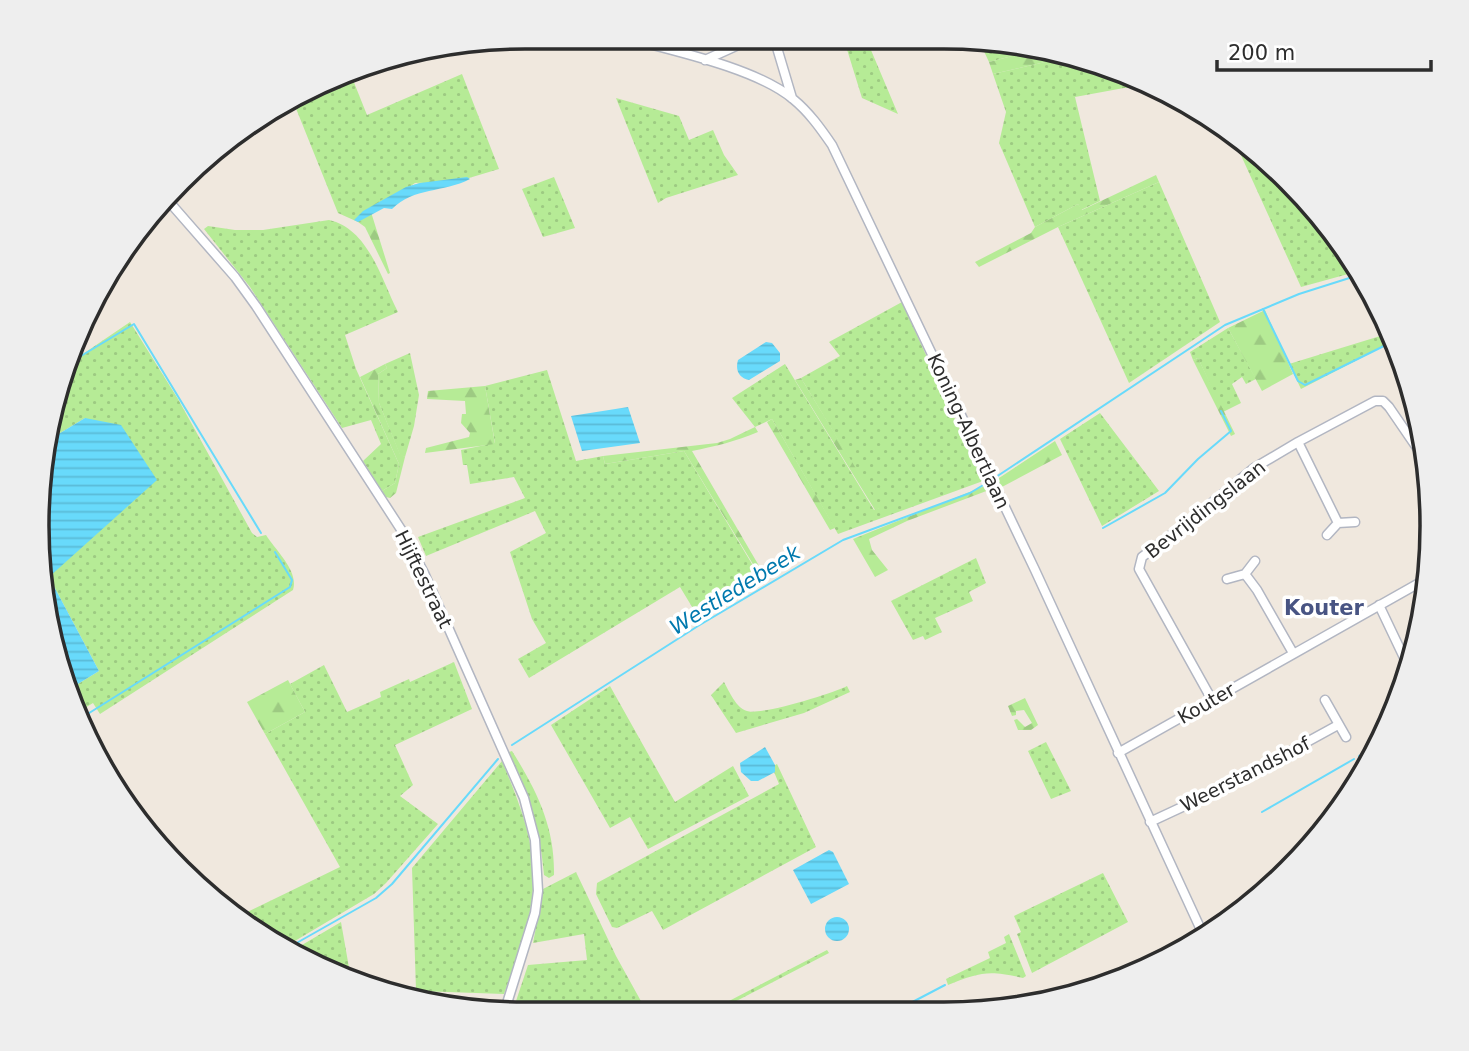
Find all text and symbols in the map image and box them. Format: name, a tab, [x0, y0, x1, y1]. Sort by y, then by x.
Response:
scale bar	[1217, 28, 1430, 72]
text: 200 m	[1228, 41, 1295, 65]
street label: Koning-Albertlaan	[923, 350, 1015, 512]
street label: Bevrijdingslaan	[1141, 455, 1269, 563]
street label: Hijftestraat	[391, 526, 457, 632]
water label: Westledebeek	[665, 540, 805, 640]
district label: Kouter	[1284, 596, 1365, 620]
street label: Kouter	[1174, 678, 1239, 728]
street label: Weerstandshof	[1177, 731, 1315, 816]

